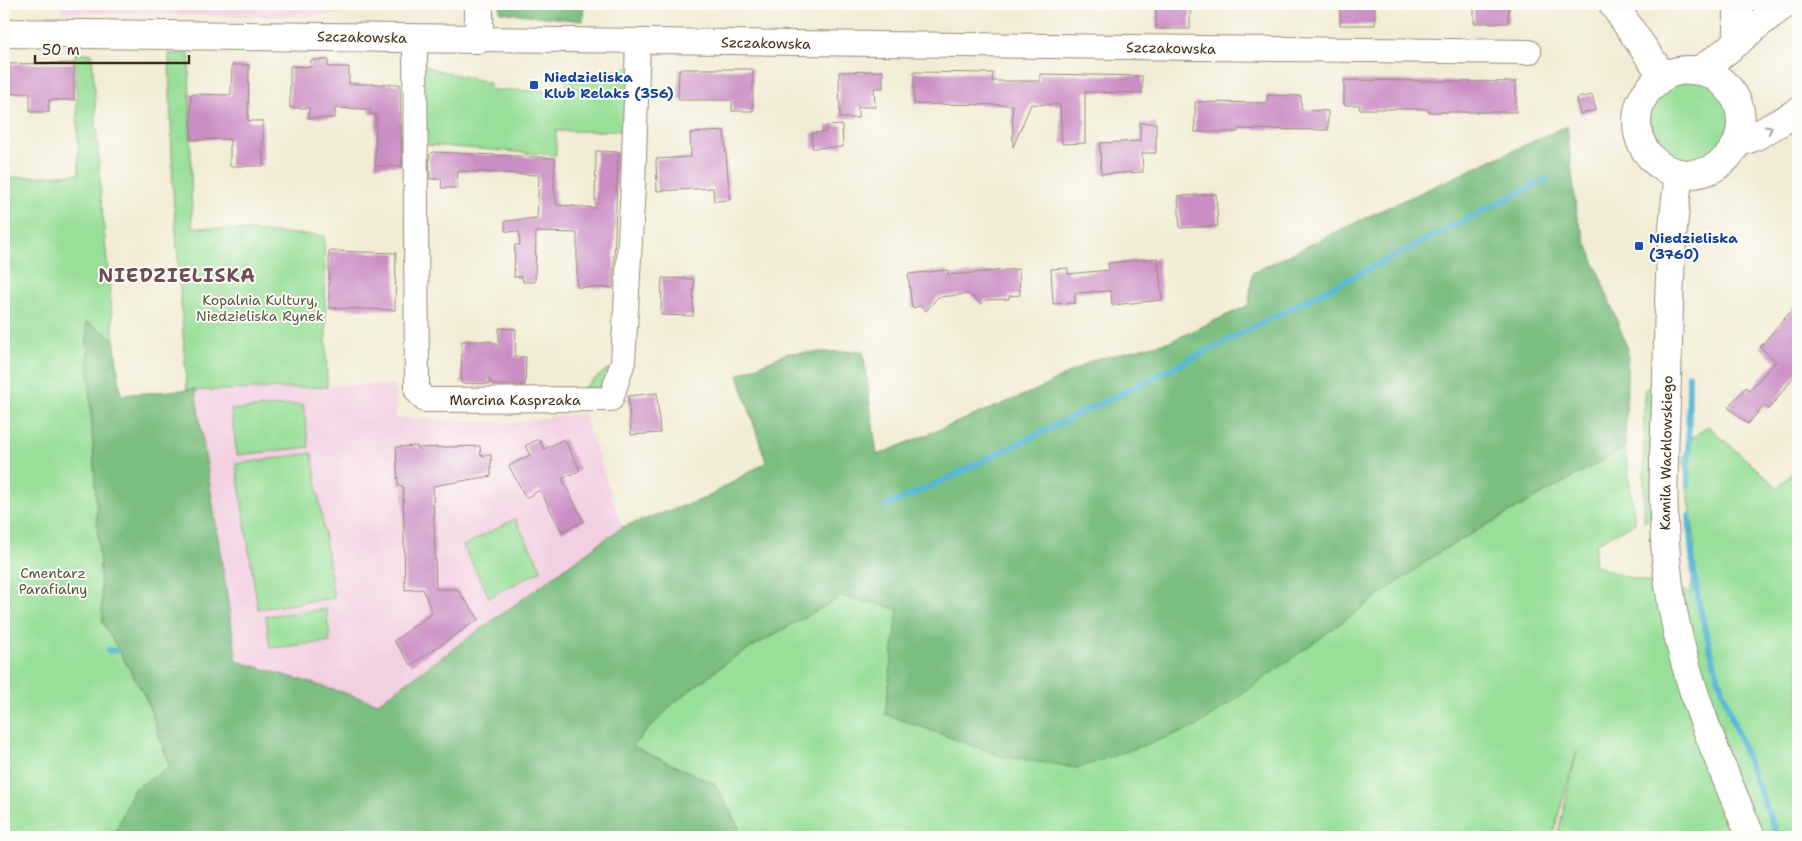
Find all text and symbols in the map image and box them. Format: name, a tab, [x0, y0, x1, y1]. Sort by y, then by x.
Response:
street label: Szczakowska	[317, 27, 407, 47]
scale bar	[35, 32, 189, 64]
street label: Szczakowska	[721, 33, 811, 53]
street label: Szczakowska	[1126, 38, 1216, 58]
text: 50 m	[42, 40, 80, 60]
place label: Niedzieliska Klub Relaks (356)	[544, 68, 674, 102]
marker: Niedzieliska Klub Relaks (356)	[528, 79, 540, 91]
one-way arrow	[1763, 125, 1772, 135]
place label: Niedzieliska (3760)	[1649, 229, 1738, 263]
marker: Niedzieliska (3760)	[1633, 240, 1645, 252]
district label: NIEDZIELISKA	[98, 263, 256, 288]
park label: Kopalnia Kultury, Niedzieliska Rynek	[196, 291, 324, 325]
street label: Kamila Wachlowskiego	[1656, 375, 1676, 531]
street label: Marcina Kasprzaka	[449, 391, 581, 409]
park label: Cmentarz Parafialny	[19, 564, 87, 598]

